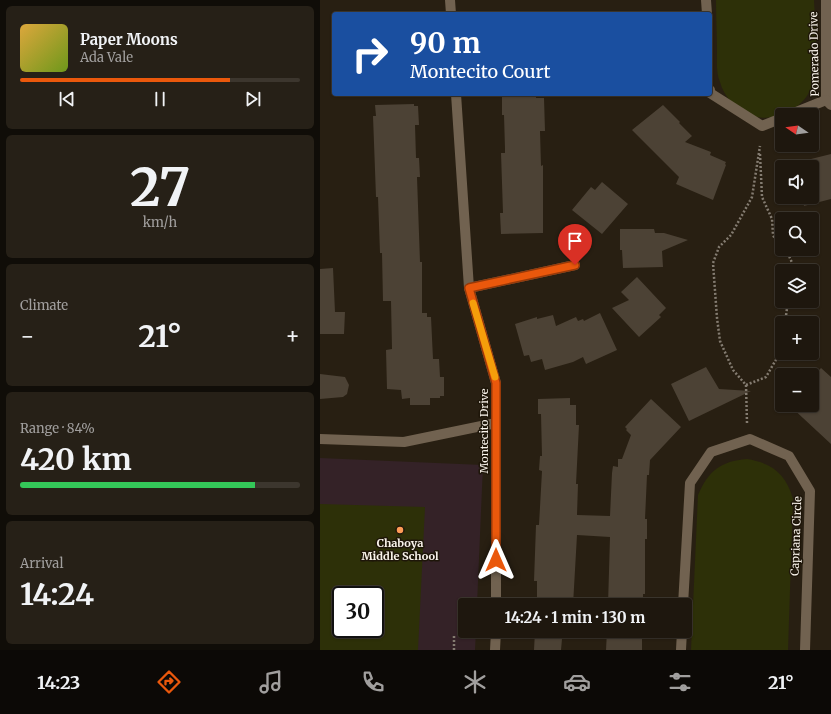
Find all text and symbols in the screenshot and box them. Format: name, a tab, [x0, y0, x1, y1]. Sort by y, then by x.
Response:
street label: Pomerado Drive	[806, 11, 822, 97]
text: 90 m	[410, 25, 481, 61]
icon: right	[344, 28, 396, 80]
text: Paper Moons	[80, 30, 178, 49]
text: Ada Vale	[80, 49, 133, 66]
text: Montecito Court	[410, 60, 551, 83]
icon: previous	[56, 88, 78, 110]
icon: pause	[149, 88, 171, 110]
icon: next	[242, 88, 264, 110]
north arrow	[775, 108, 819, 152]
map controls	[775, 108, 819, 412]
text: 27	[130, 155, 190, 220]
button: sound	[775, 160, 819, 204]
button: search	[775, 212, 819, 256]
text: km/h	[143, 214, 177, 231]
pin	[558, 224, 592, 265]
icon: arrive	[564, 230, 586, 252]
button: layers	[775, 264, 819, 308]
text: Climate	[20, 297, 68, 314]
button: +	[775, 316, 819, 360]
text: 21°	[138, 317, 182, 355]
text: −	[20, 322, 35, 350]
text: +	[285, 322, 300, 350]
button: −	[775, 368, 819, 412]
street label: Montecito Drive	[477, 388, 491, 473]
text: Range · 84%	[20, 420, 95, 437]
text: 420 km	[20, 440, 132, 478]
street label: Capriana Circle	[788, 496, 804, 576]
marker: Chaboya Middle School	[395, 525, 405, 535]
place label: Chaboya Middle School	[361, 536, 439, 563]
position arrow	[475, 539, 517, 581]
text: Arrival	[20, 555, 63, 572]
text: 14:24	[20, 575, 94, 613]
speed limit sign: 30	[332, 586, 384, 638]
text: 14:24 · 1 min · 130 m	[505, 608, 645, 627]
icon: directions	[155, 668, 183, 696]
icon: music	[257, 668, 285, 696]
icon: phone	[359, 668, 387, 696]
icon: climate	[461, 668, 489, 696]
icon: car	[563, 668, 591, 696]
icon: filters	[666, 668, 694, 696]
text: 14:23	[37, 671, 80, 694]
text: 21°	[768, 671, 794, 694]

